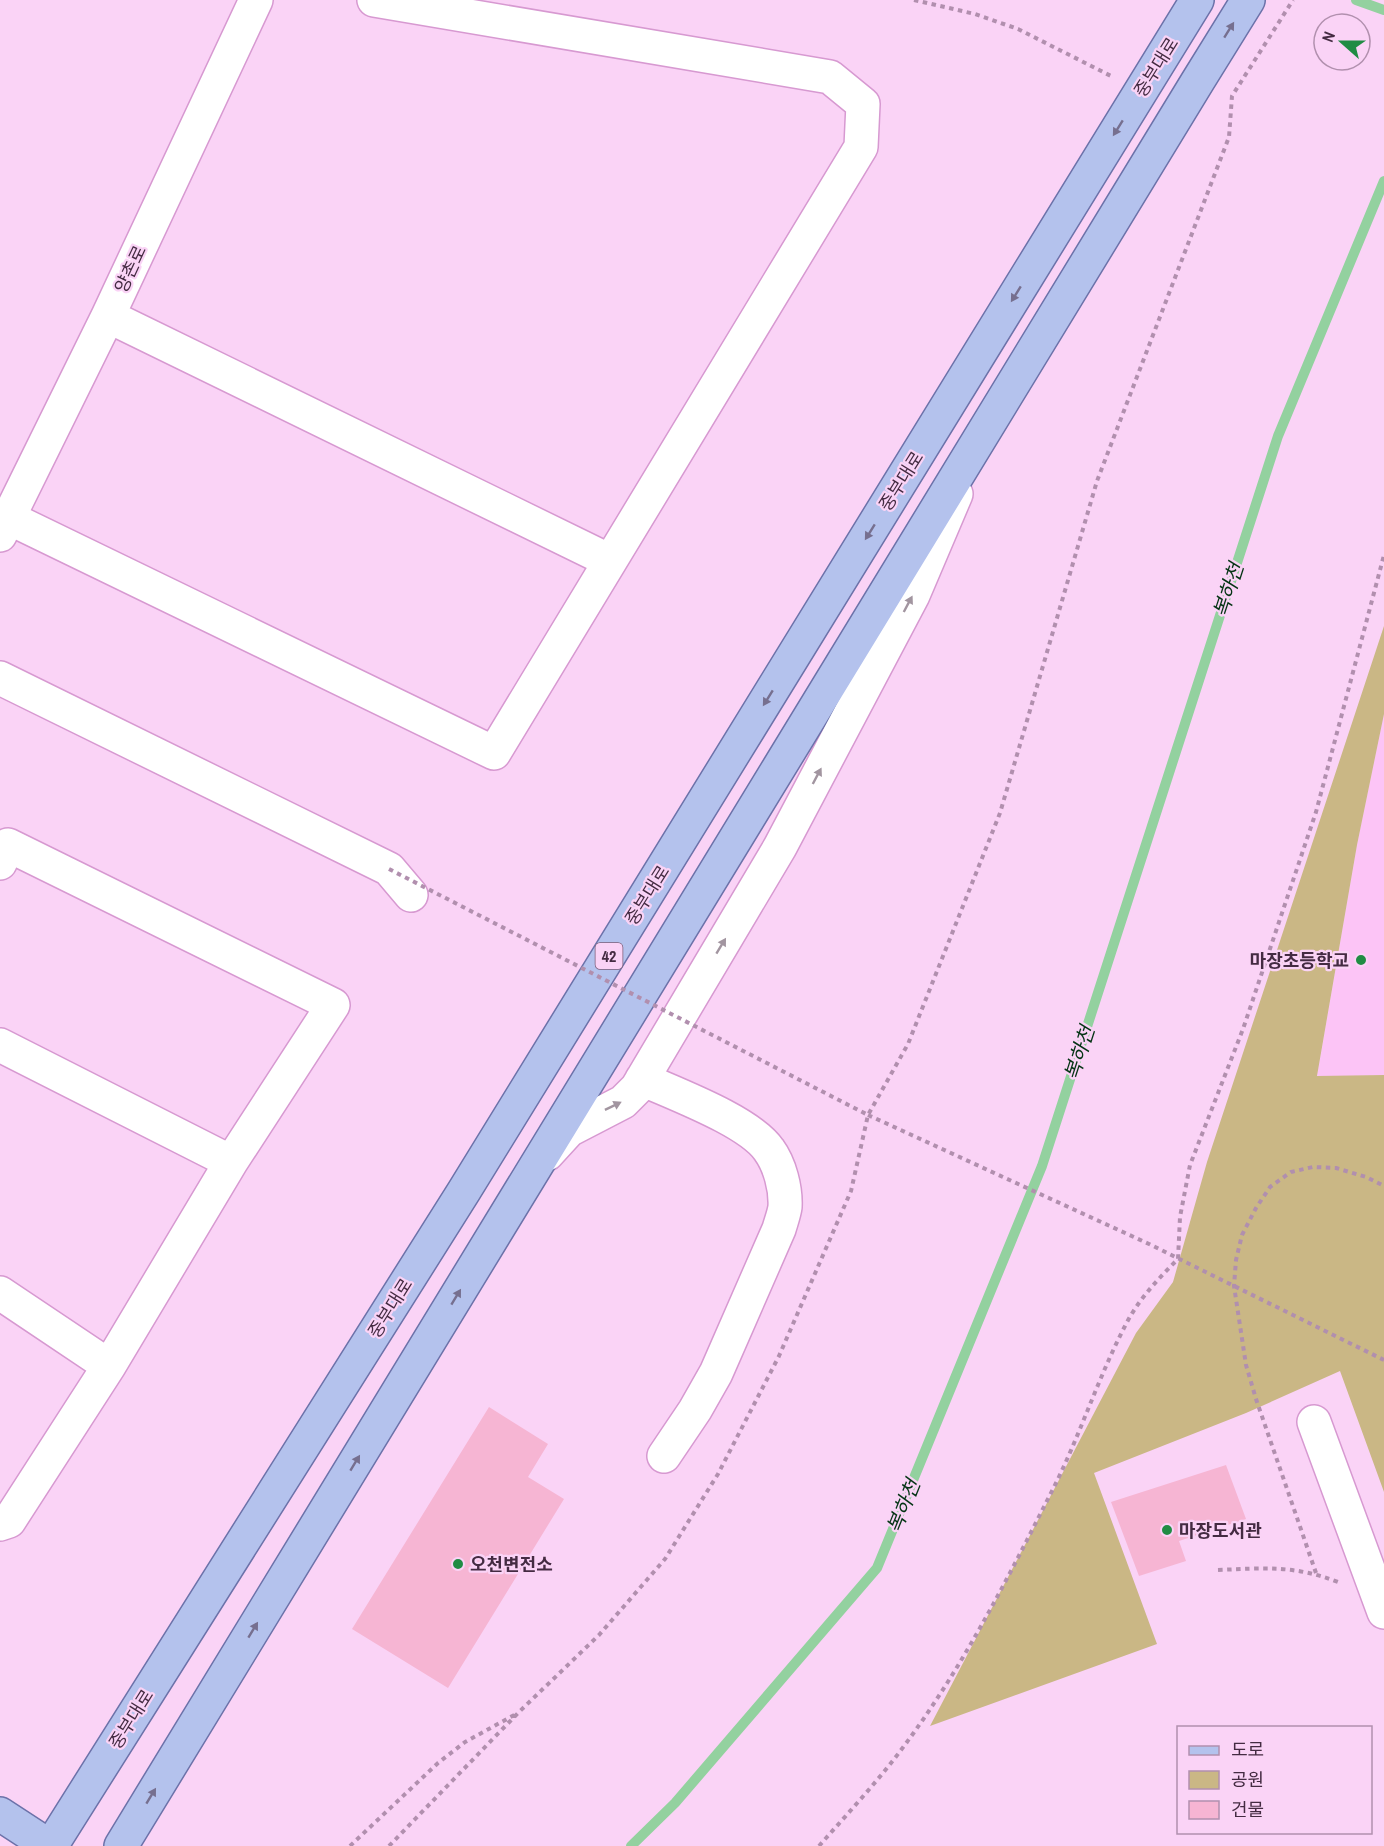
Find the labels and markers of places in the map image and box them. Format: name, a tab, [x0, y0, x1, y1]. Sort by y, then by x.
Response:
place label: 마장초등학교	[1250, 948, 1349, 973]
marker: 마장초등학교	[1354, 953, 1368, 967]
place label: 마장도서관	[1179, 1518, 1262, 1543]
marker: 마장도서관	[1160, 1523, 1174, 1537]
place label: 오천변전소	[470, 1552, 553, 1577]
marker: 오천변전소	[451, 1557, 465, 1571]

